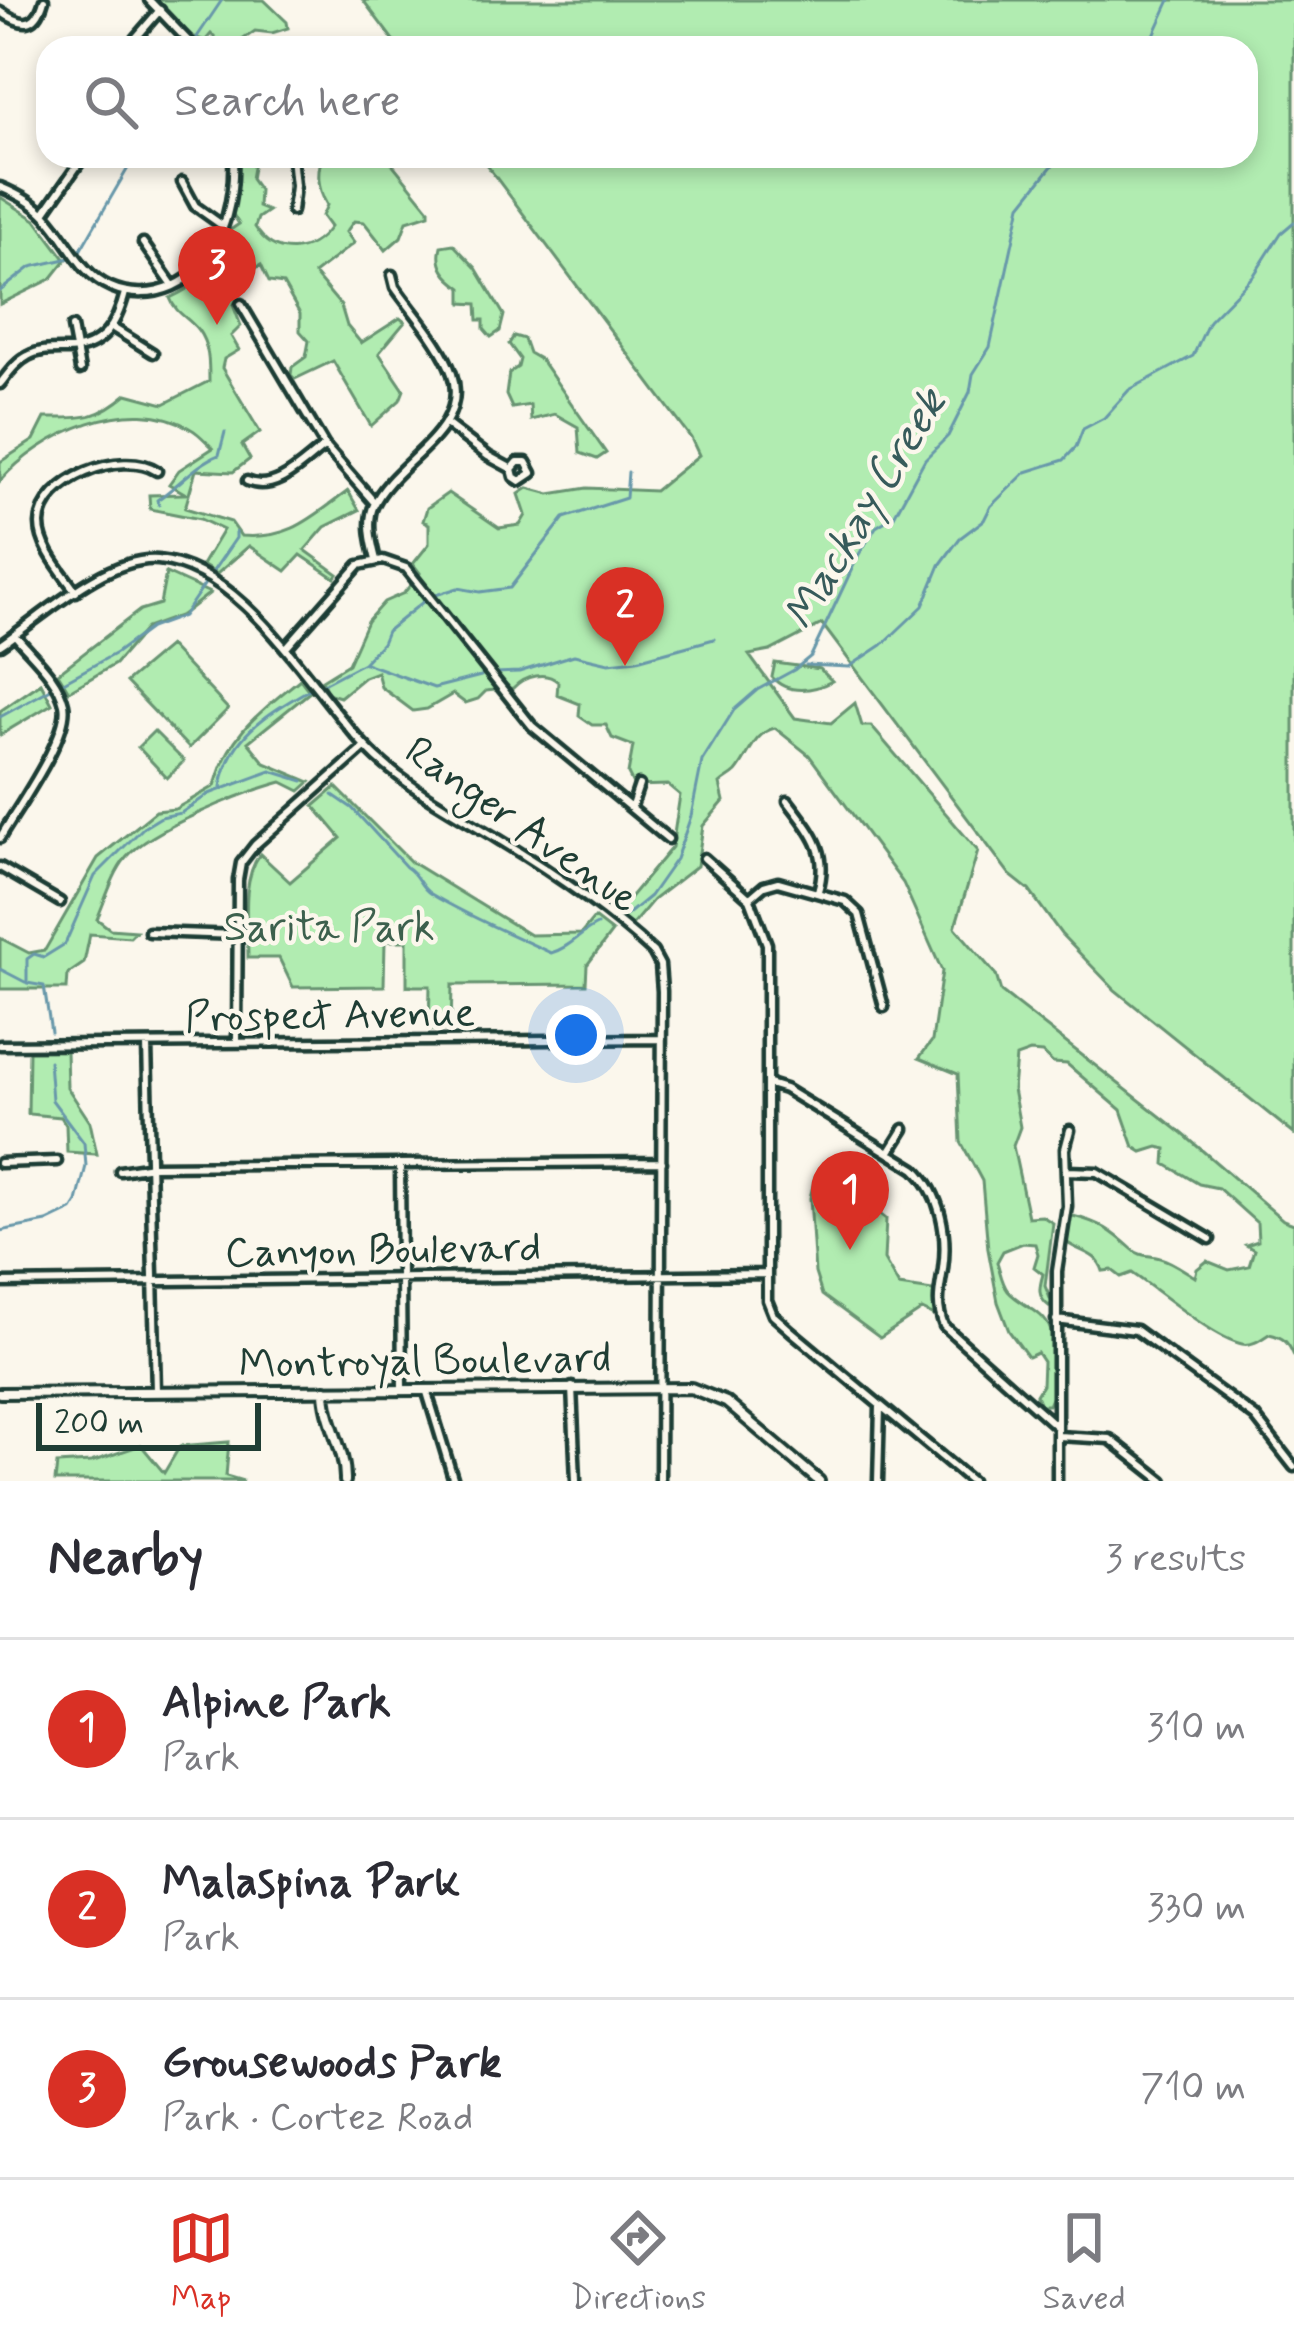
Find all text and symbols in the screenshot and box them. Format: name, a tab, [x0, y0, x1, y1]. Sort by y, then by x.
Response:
search box	[36, 36, 1258, 168]
icon: search	[78, 69, 144, 135]
text: Search here	[174, 73, 401, 132]
pin: 3	[178, 226, 256, 325]
water label: Mackay Creek	[771, 377, 962, 641]
pin: 2	[586, 567, 664, 666]
street label: Ranger Avenue	[391, 725, 649, 929]
park label: Sarita Park	[223, 901, 435, 956]
street label: Prospect Avenue	[184, 986, 476, 1047]
your location	[546, 1005, 606, 1065]
pin: 1	[811, 1151, 889, 1250]
street label: Canyon Boulevard	[224, 1221, 542, 1282]
street label: Montroyal Boulevard	[238, 1332, 612, 1393]
scale bar	[36, 1397, 261, 1450]
text: 200 m	[54, 1402, 144, 1446]
text: Nearby	[48, 1526, 203, 1592]
text: 3 results	[1105, 1534, 1246, 1585]
text: Alpine Park	[162, 1674, 391, 1733]
text: 1	[78, 1703, 96, 1754]
text: 310 m	[1147, 1703, 1246, 1754]
text: Park	[162, 1733, 240, 1784]
text: Malaspina Park	[162, 1854, 460, 1913]
text: 2	[77, 1883, 97, 1934]
text: 330 m	[1147, 1883, 1246, 1934]
text: Park	[162, 1913, 240, 1964]
text: Grousewoods Park	[162, 2034, 502, 2093]
text: 3	[78, 2063, 96, 2114]
text: 710 m	[1141, 2063, 1246, 2114]
text: Park · Cortez Road	[162, 2093, 473, 2144]
tab: Map	[168, 2205, 234, 2321]
tab: Directions	[570, 2205, 706, 2321]
tab: Saved	[1042, 2205, 1126, 2321]

